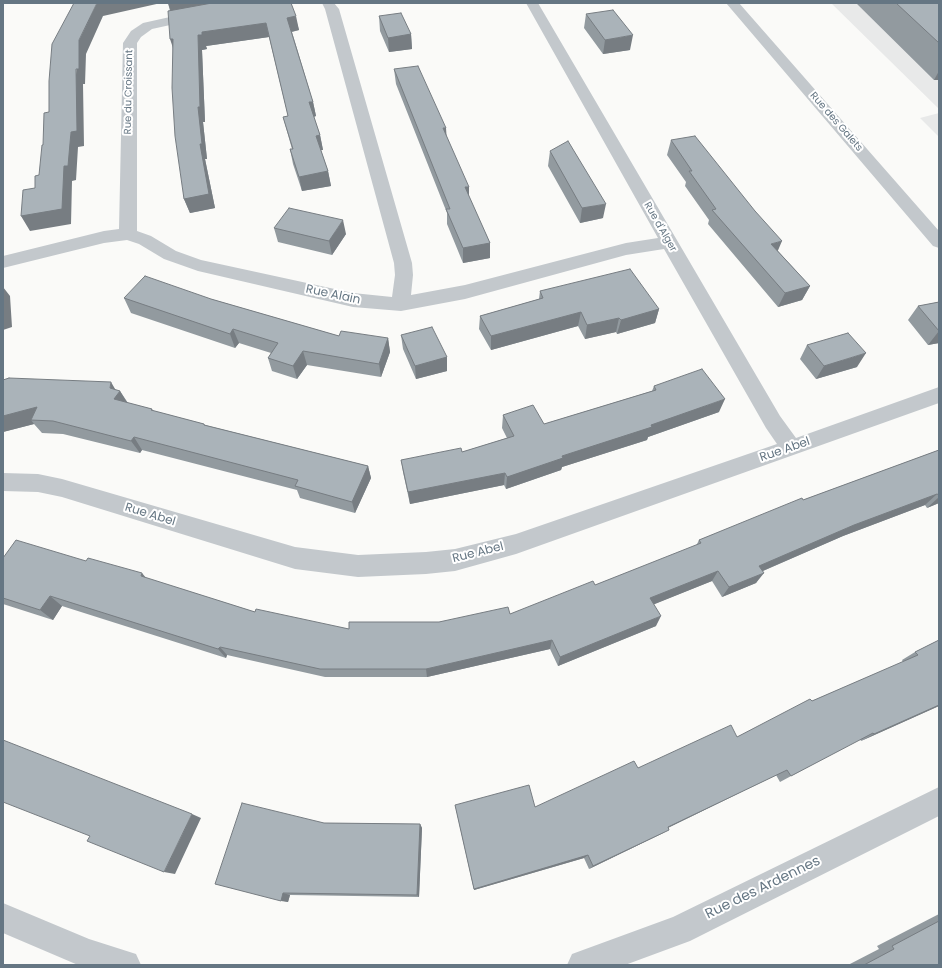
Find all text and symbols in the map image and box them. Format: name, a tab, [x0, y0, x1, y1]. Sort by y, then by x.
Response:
street label: Rue du Croissant	[122, 50, 136, 134]
street label: Rue des Galets	[807, 90, 865, 154]
street label: Rue d'Alger	[641, 200, 679, 254]
street label: Rue Alain	[304, 282, 362, 308]
street label: Rue Abel	[758, 435, 812, 465]
street label: Rue Abel	[123, 500, 177, 530]
street label: Rue Abel	[451, 540, 505, 566]
street label: Rue des Ardennes	[703, 853, 823, 923]

